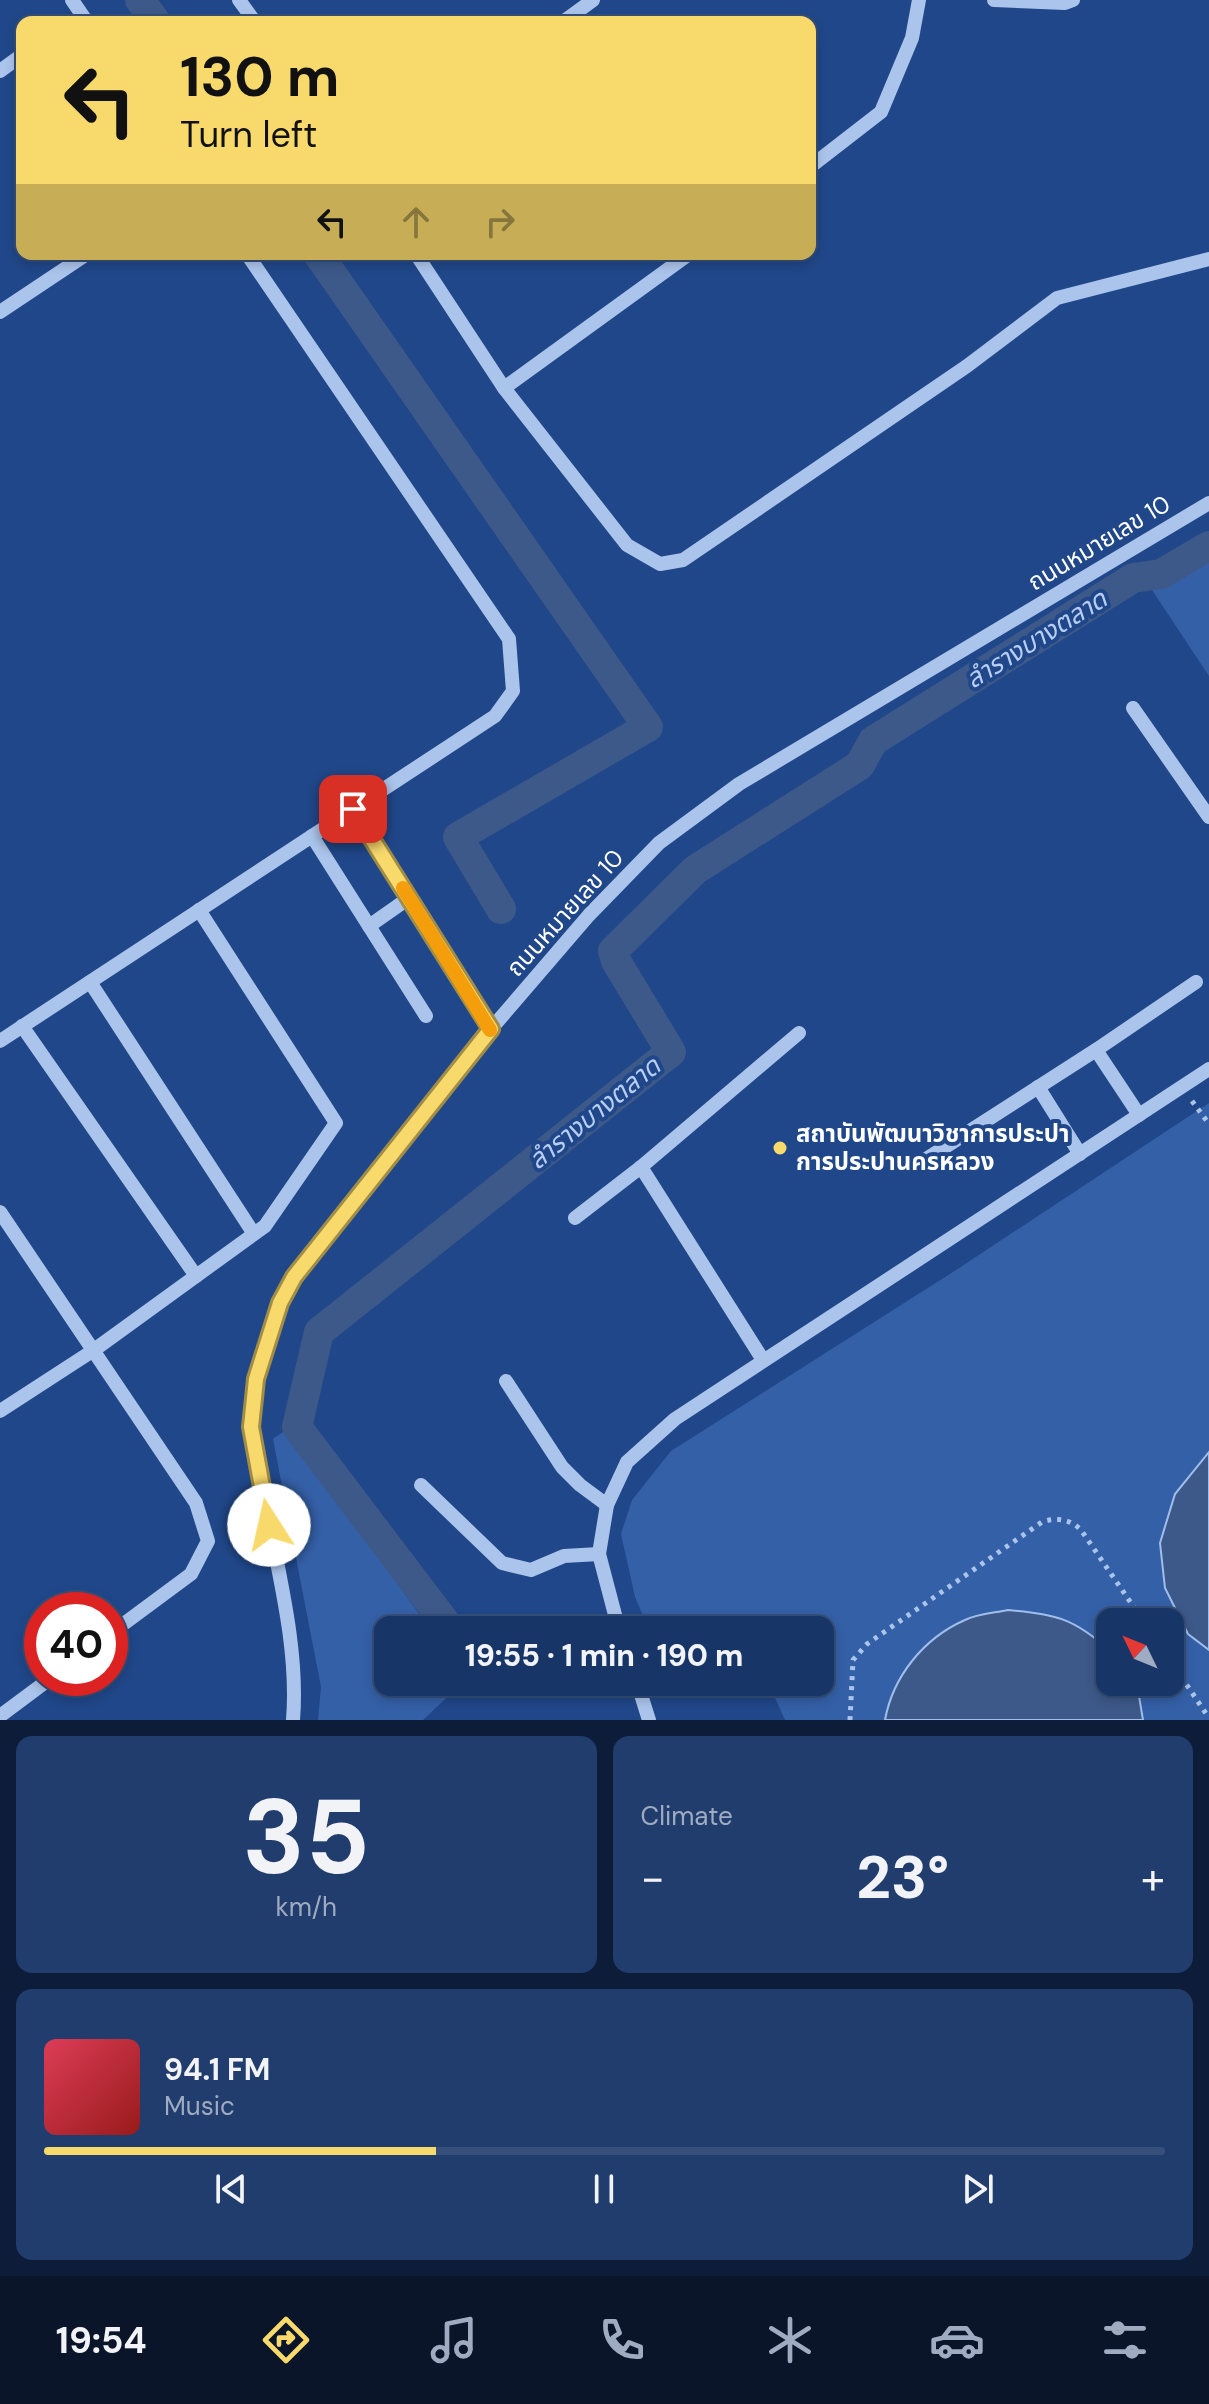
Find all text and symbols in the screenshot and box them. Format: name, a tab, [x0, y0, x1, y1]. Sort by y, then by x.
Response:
text: 130 m	[180, 40, 339, 113]
icon: left	[48, 48, 152, 152]
text: Turn left	[180, 111, 317, 158]
icon: left	[310, 200, 354, 244]
icon: ahead	[394, 200, 438, 244]
icon: right	[478, 200, 522, 244]
street label: ถนนหมายเลข 10	[1022, 488, 1176, 597]
water label: ลำรางบางตลาด	[959, 581, 1114, 696]
pin	[319, 775, 387, 843]
icon: arrive	[331, 787, 375, 831]
street label: ถนนหมายเลข 10	[499, 843, 630, 983]
water label: ลำรางบางตลาด	[521, 1049, 668, 1177]
place label: สถาบันพัฒนาวิชาการประปา การประปานครหลวง	[796, 1118, 1070, 1177]
marker: สถาบันพัฒนาวิชาการประปา การประปานครหลวง	[771, 1139, 789, 1157]
position arrow	[227, 1483, 311, 1567]
speed limit sign: 40	[24, 1592, 128, 1696]
north arrow	[1096, 1608, 1184, 1696]
map controls	[1096, 1608, 1184, 1696]
text: 19:55 · 1 min · 190 m	[465, 1636, 743, 1675]
text: 35	[243, 1770, 370, 1905]
text: Climate	[641, 1799, 733, 1833]
text: 23°	[856, 1838, 949, 1917]
text: −	[641, 1849, 665, 1907]
text: +	[1141, 1849, 1165, 1907]
text: km/h	[276, 1890, 337, 1924]
text: 94.1 FM	[164, 2050, 270, 2089]
text: Music	[164, 2089, 235, 2123]
icon: previous	[209, 2167, 253, 2211]
icon: pause	[582, 2167, 626, 2211]
icon: next	[956, 2167, 1000, 2211]
icon: directions	[258, 2312, 314, 2368]
icon: music	[426, 2312, 482, 2368]
icon: phone	[594, 2312, 650, 2368]
icon: climate	[762, 2312, 818, 2368]
icon: car	[929, 2312, 985, 2368]
icon: filters	[1097, 2312, 1153, 2368]
text: 19:54	[56, 2317, 147, 2364]

